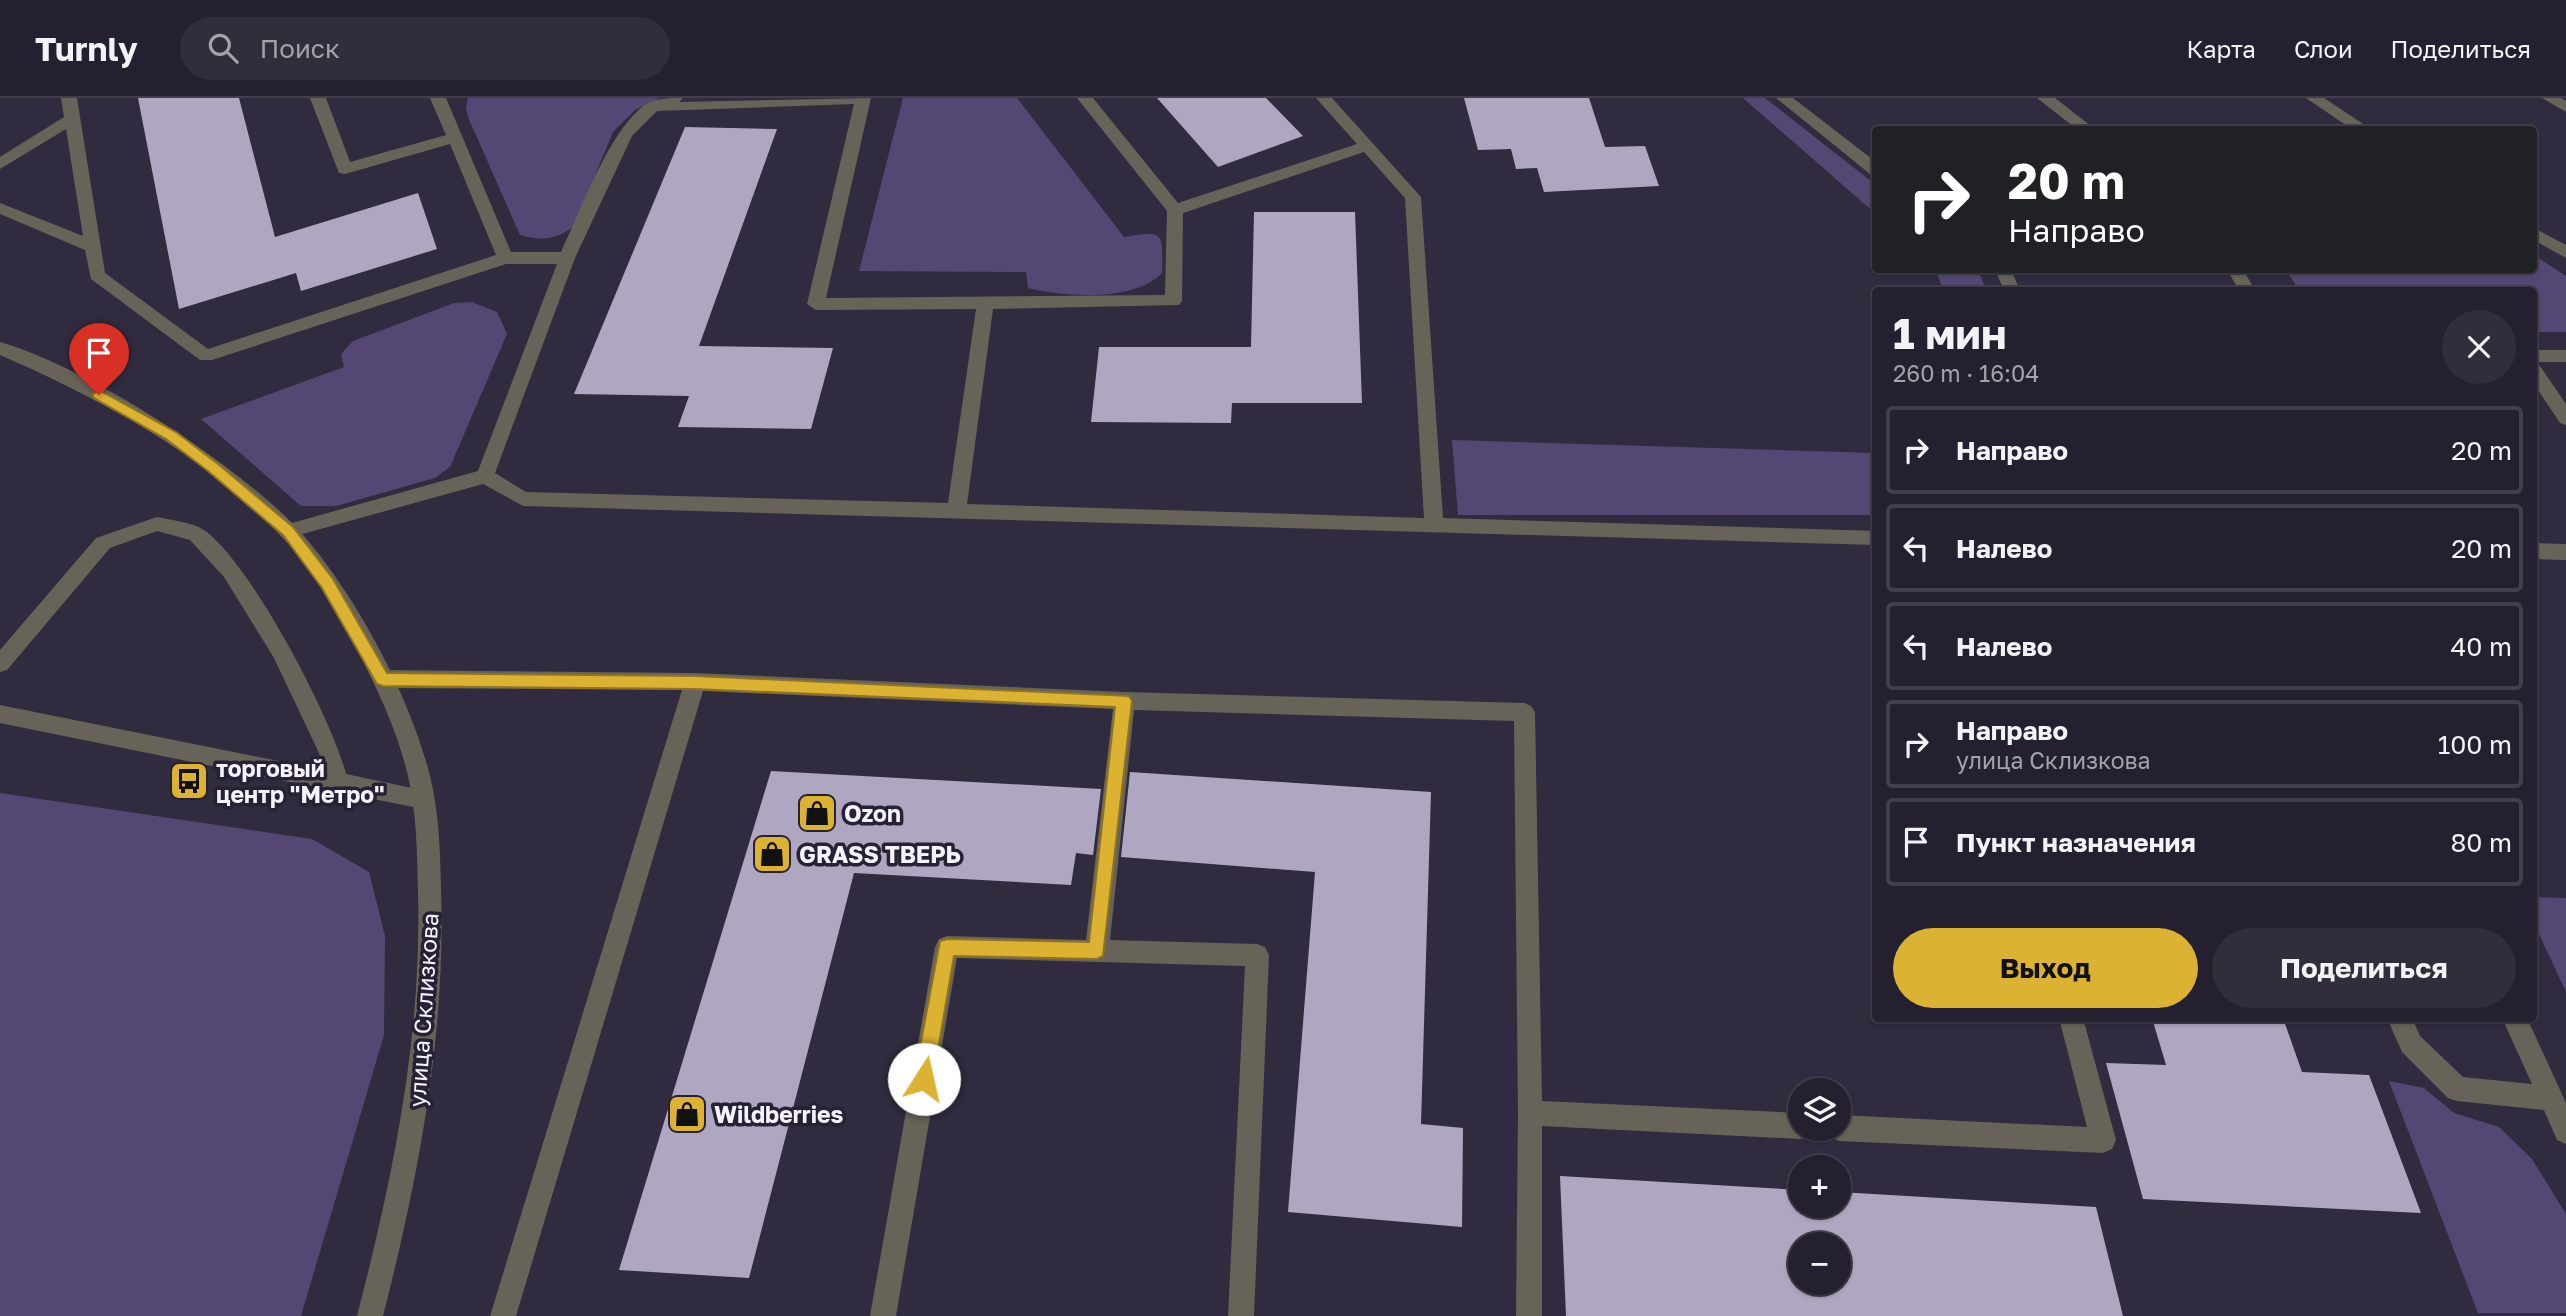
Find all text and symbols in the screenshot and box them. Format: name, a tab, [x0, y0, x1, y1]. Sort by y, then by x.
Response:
search box	[180, 17, 670, 80]
text: Turnly	[35, 29, 138, 68]
icon: search	[204, 29, 242, 67]
text: Поиск	[260, 33, 340, 64]
text: Карта	[2186, 34, 2256, 63]
text: Слои	[2294, 34, 2353, 63]
text: Поделиться	[2391, 34, 2531, 63]
text: 20 m	[2008, 151, 2125, 210]
icon: right	[1893, 154, 1984, 245]
text: Направо	[2008, 211, 2145, 249]
text: 1 мин	[1893, 308, 2007, 358]
button: close	[2442, 310, 2516, 384]
pin	[69, 323, 129, 395]
icon: arrive	[80, 334, 118, 372]
text: 260 m · 16:04	[1893, 359, 2039, 387]
icon: right	[1897, 431, 1935, 469]
text: Направо	[1956, 435, 2068, 466]
text: 20 m	[2451, 435, 2512, 466]
icon: left	[1897, 529, 1935, 567]
text: Налево	[1956, 533, 2052, 564]
text: 20 m	[2451, 533, 2512, 564]
icon: left	[1897, 627, 1935, 665]
text: Налево	[1956, 631, 2052, 662]
text: 40 m	[2451, 631, 2512, 662]
text: Направо	[1956, 715, 2068, 746]
icon: right	[1897, 725, 1935, 763]
text: 100 m	[2438, 729, 2512, 760]
text: улица Склизкова	[1956, 746, 2151, 774]
place label: торговый центр "Метро"	[216, 754, 385, 808]
bus stop icon: торговый центр "Метро"	[168, 760, 210, 802]
shop icon: Ozon	[796, 792, 838, 834]
place label: Ozon	[844, 799, 901, 827]
icon: arrive	[1897, 823, 1935, 861]
text: Пункт назначения	[1956, 827, 2196, 858]
text: 80 m	[2451, 827, 2512, 858]
shop icon: GRASS ТВЕРЬ	[751, 833, 793, 875]
place label: GRASS ТВЕРЬ	[799, 840, 961, 868]
street label: улица Склизкова	[402, 912, 444, 1108]
button: Выход	[1893, 928, 2198, 1008]
button: Поделиться	[2212, 928, 2516, 1008]
position arrow	[887, 1042, 961, 1116]
map controls	[1788, 1078, 1851, 1295]
button: layers	[1788, 1078, 1851, 1141]
shop icon: Wildberries	[666, 1093, 708, 1135]
place label: Wildberries	[714, 1100, 844, 1128]
button: +	[1788, 1155, 1851, 1218]
button: −	[1788, 1232, 1851, 1295]

